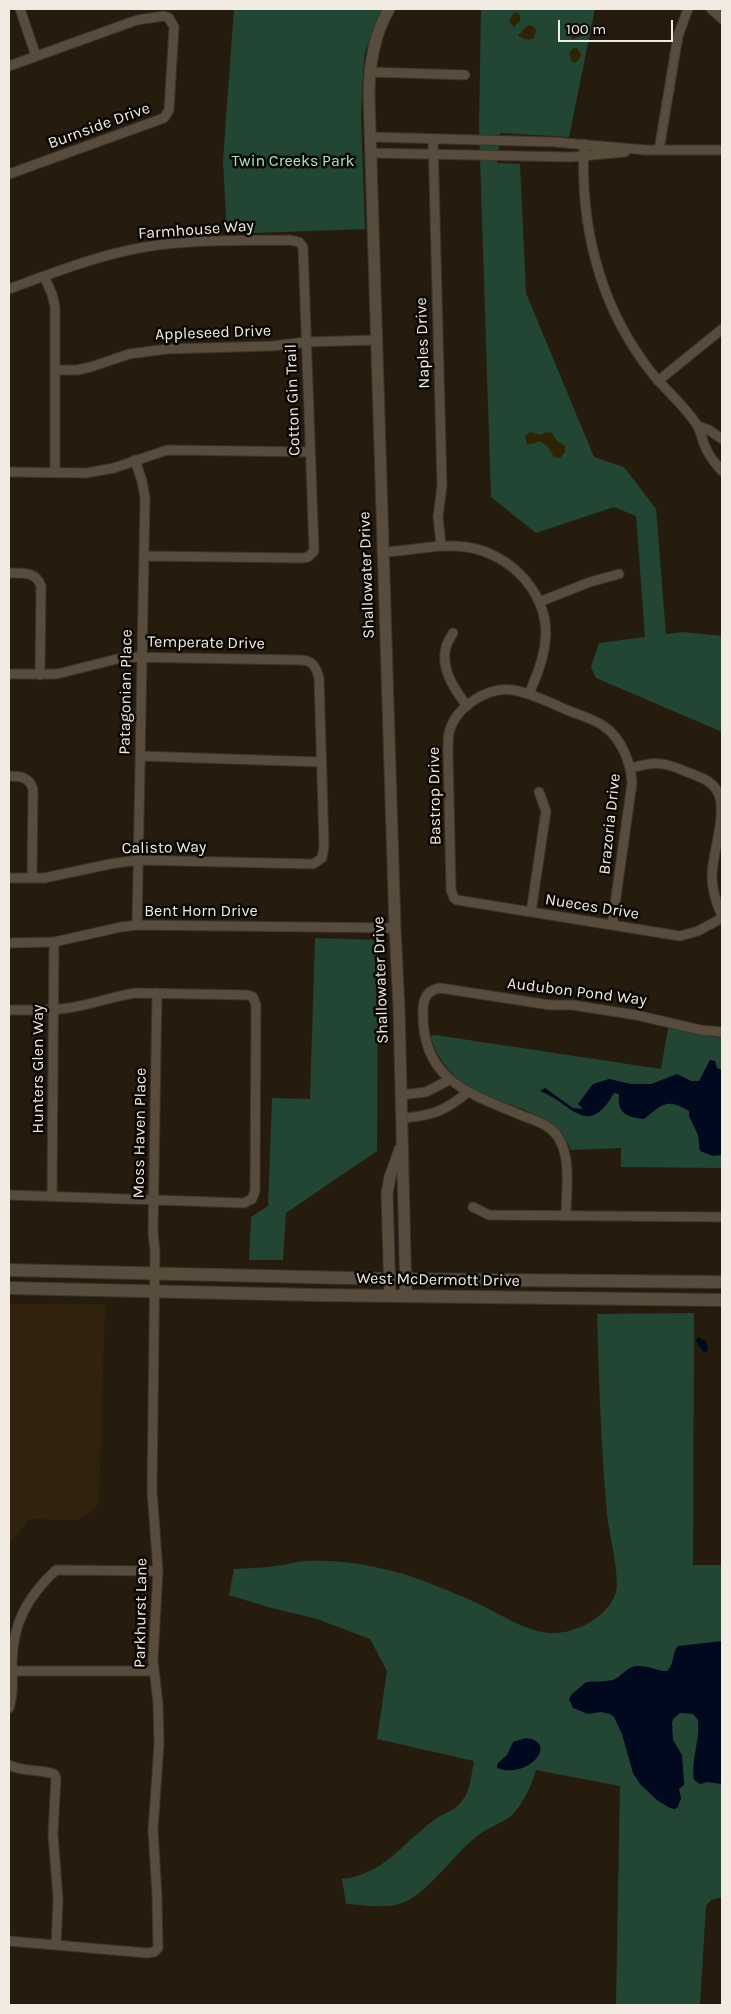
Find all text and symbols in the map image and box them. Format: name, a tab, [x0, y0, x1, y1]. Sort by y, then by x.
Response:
scale bar	[561, 10, 676, 42]
text: 100 m	[566, 20, 606, 38]
street label: Burnside Drive	[45, 99, 153, 153]
park label: Twin Creeks Park	[231, 151, 355, 171]
street label: Farmhouse Way	[137, 216, 255, 244]
street label: Naples Drive	[412, 297, 434, 389]
street label: Appleseed Drive	[155, 321, 271, 345]
street label: Cotton Gin Trail	[281, 344, 305, 456]
street label: Shallowater Drive	[355, 511, 379, 639]
street label: Patagonian Place	[115, 629, 137, 755]
street label: Temperate Drive	[147, 632, 265, 654]
street label: Bastrop Drive	[425, 747, 445, 845]
street label: Brazoria Drive	[595, 773, 625, 875]
street label: Calisto Way	[121, 838, 207, 858]
street label: Nueces Drive	[544, 890, 640, 924]
street label: Bent Horn Drive	[144, 901, 258, 921]
street label: Shallowater Drive	[369, 916, 393, 1044]
street label: Audubon Pond Way	[506, 974, 648, 1010]
street label: Hunters Glen Way	[28, 1005, 48, 1133]
street label: Moss Haven Place	[129, 1067, 151, 1199]
street label: West McDermott Drive	[356, 1269, 520, 1291]
street label: Parkhurst Lane	[130, 1558, 152, 1668]

